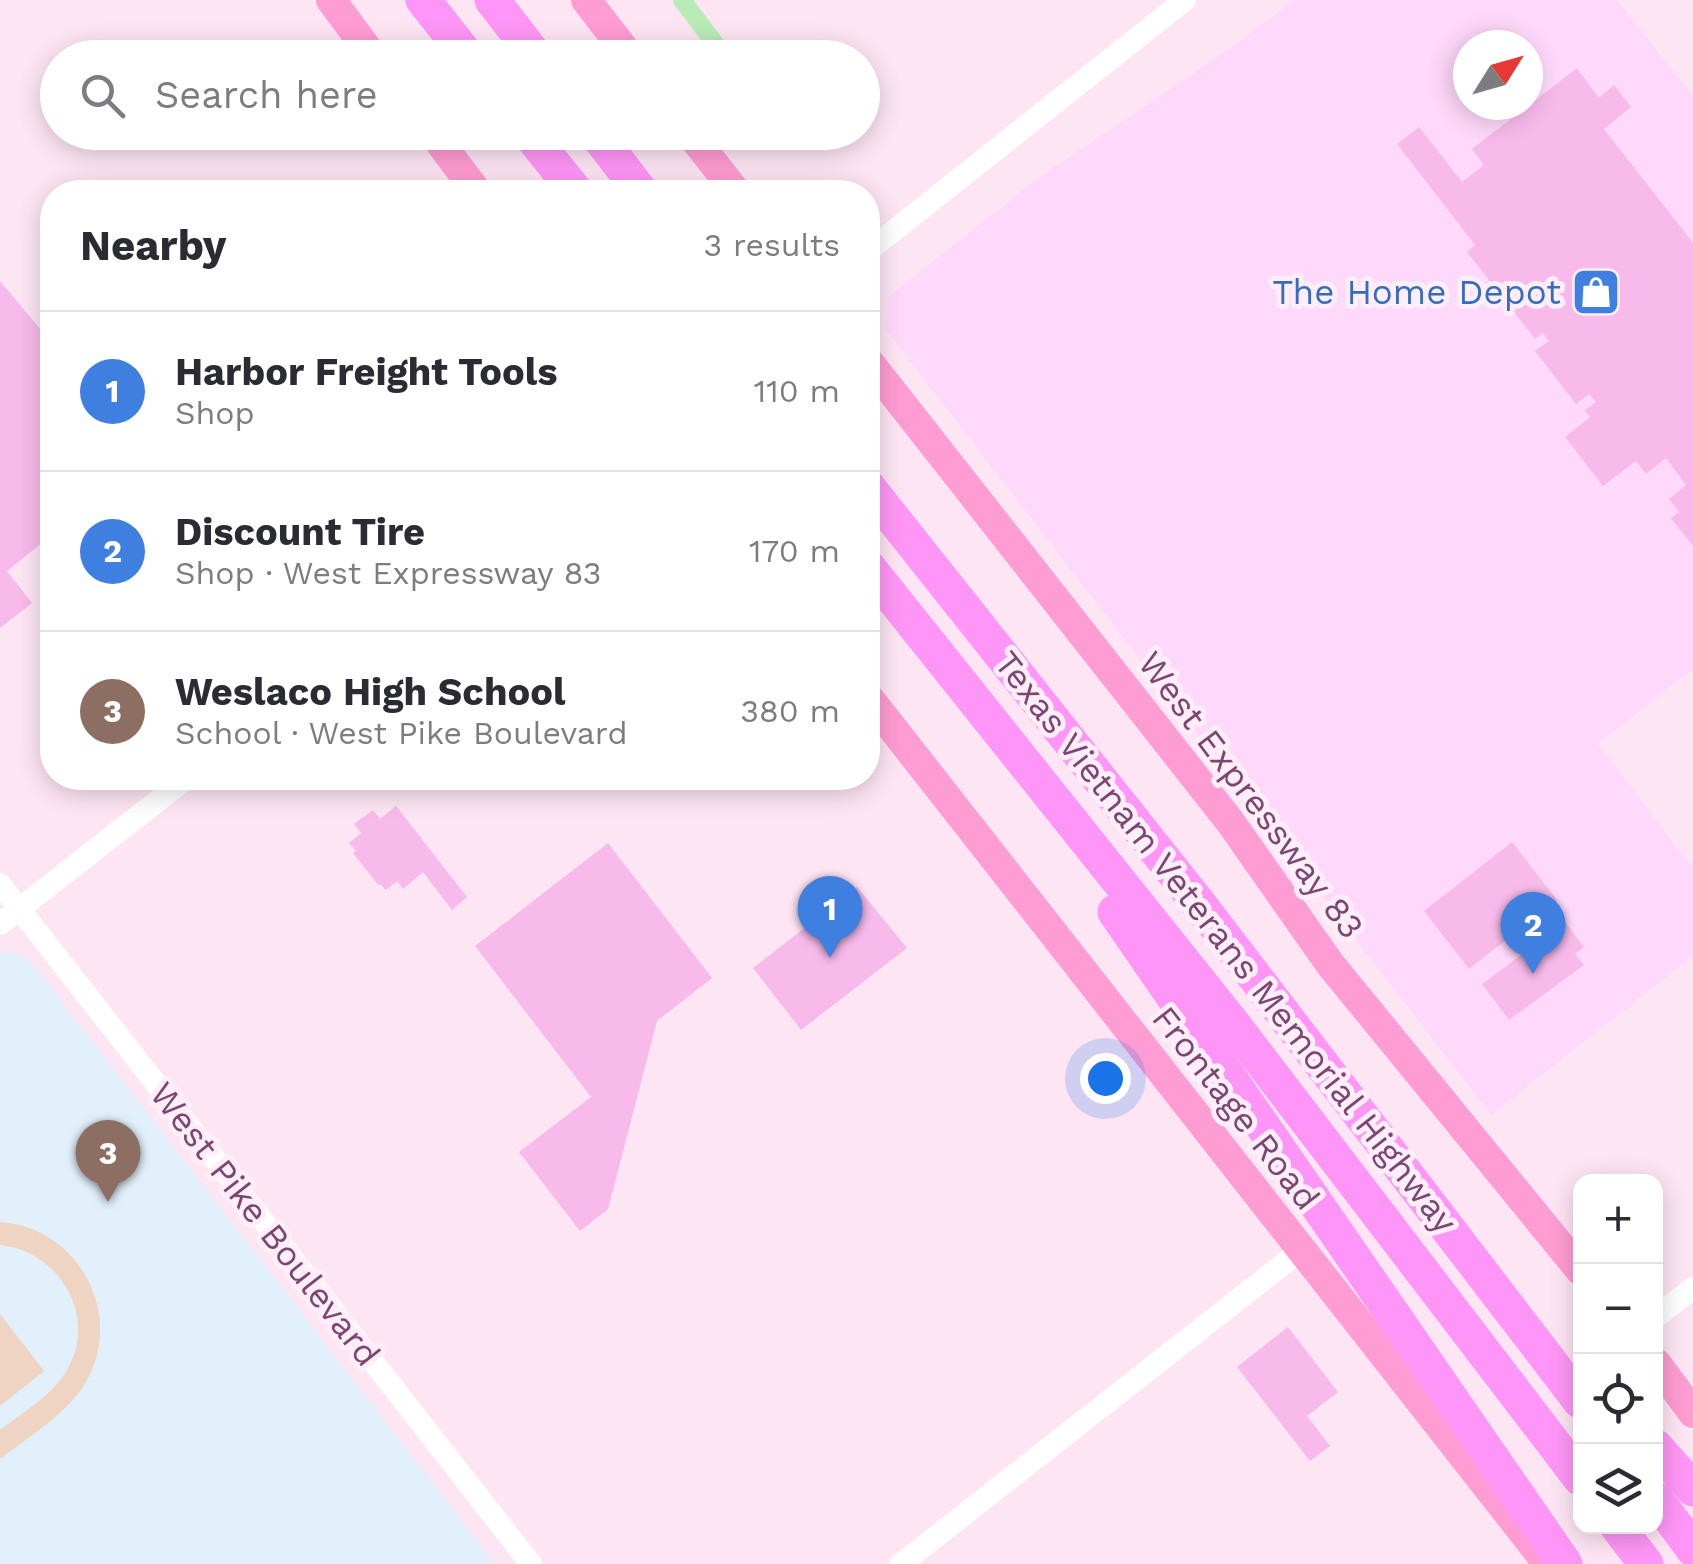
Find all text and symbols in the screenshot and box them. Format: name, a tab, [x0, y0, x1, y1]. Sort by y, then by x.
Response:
north arrow	[1453, 30, 1543, 120]
search box	[40, 40, 880, 150]
icon: search	[75, 68, 130, 123]
text: Search here	[155, 73, 378, 117]
text: Nearby	[80, 221, 227, 270]
text: 3 results	[703, 226, 840, 264]
shop icon: The Home Depot	[1570, 266, 1622, 318]
place label: The Home Depot	[1272, 271, 1561, 313]
text: Harbor Freight Tools	[175, 350, 558, 394]
text: 1	[106, 372, 119, 410]
text: 110 m	[754, 372, 840, 410]
text: Shop	[175, 394, 255, 432]
text: Discount Tire	[175, 510, 425, 554]
text: 2	[103, 532, 122, 570]
text: 170 m	[749, 532, 840, 570]
text: Shop · West Expressway 83	[175, 554, 601, 592]
street label: Texas Vietnam Veterans Memorial Highway	[986, 643, 1466, 1241]
street label: West Expressway 83	[1129, 643, 1373, 947]
text: Weslaco High School	[175, 670, 565, 714]
text: 3	[103, 692, 122, 730]
text: 380 m	[740, 692, 840, 730]
text: School · West Pike Boulevard	[175, 714, 627, 752]
pin: 1	[798, 876, 862, 958]
pin: 2	[1500, 892, 1566, 974]
street label: Frontage Road	[1144, 998, 1328, 1218]
your location	[1080, 1053, 1131, 1104]
street label: West Pike Boulevard	[141, 1074, 389, 1374]
pin: 3	[76, 1120, 140, 1202]
map controls	[1573, 1174, 1663, 1534]
button: +	[1573, 1174, 1663, 1264]
button: −	[1573, 1264, 1663, 1354]
button: locate	[1573, 1354, 1663, 1444]
button: layers	[1573, 1444, 1663, 1534]

